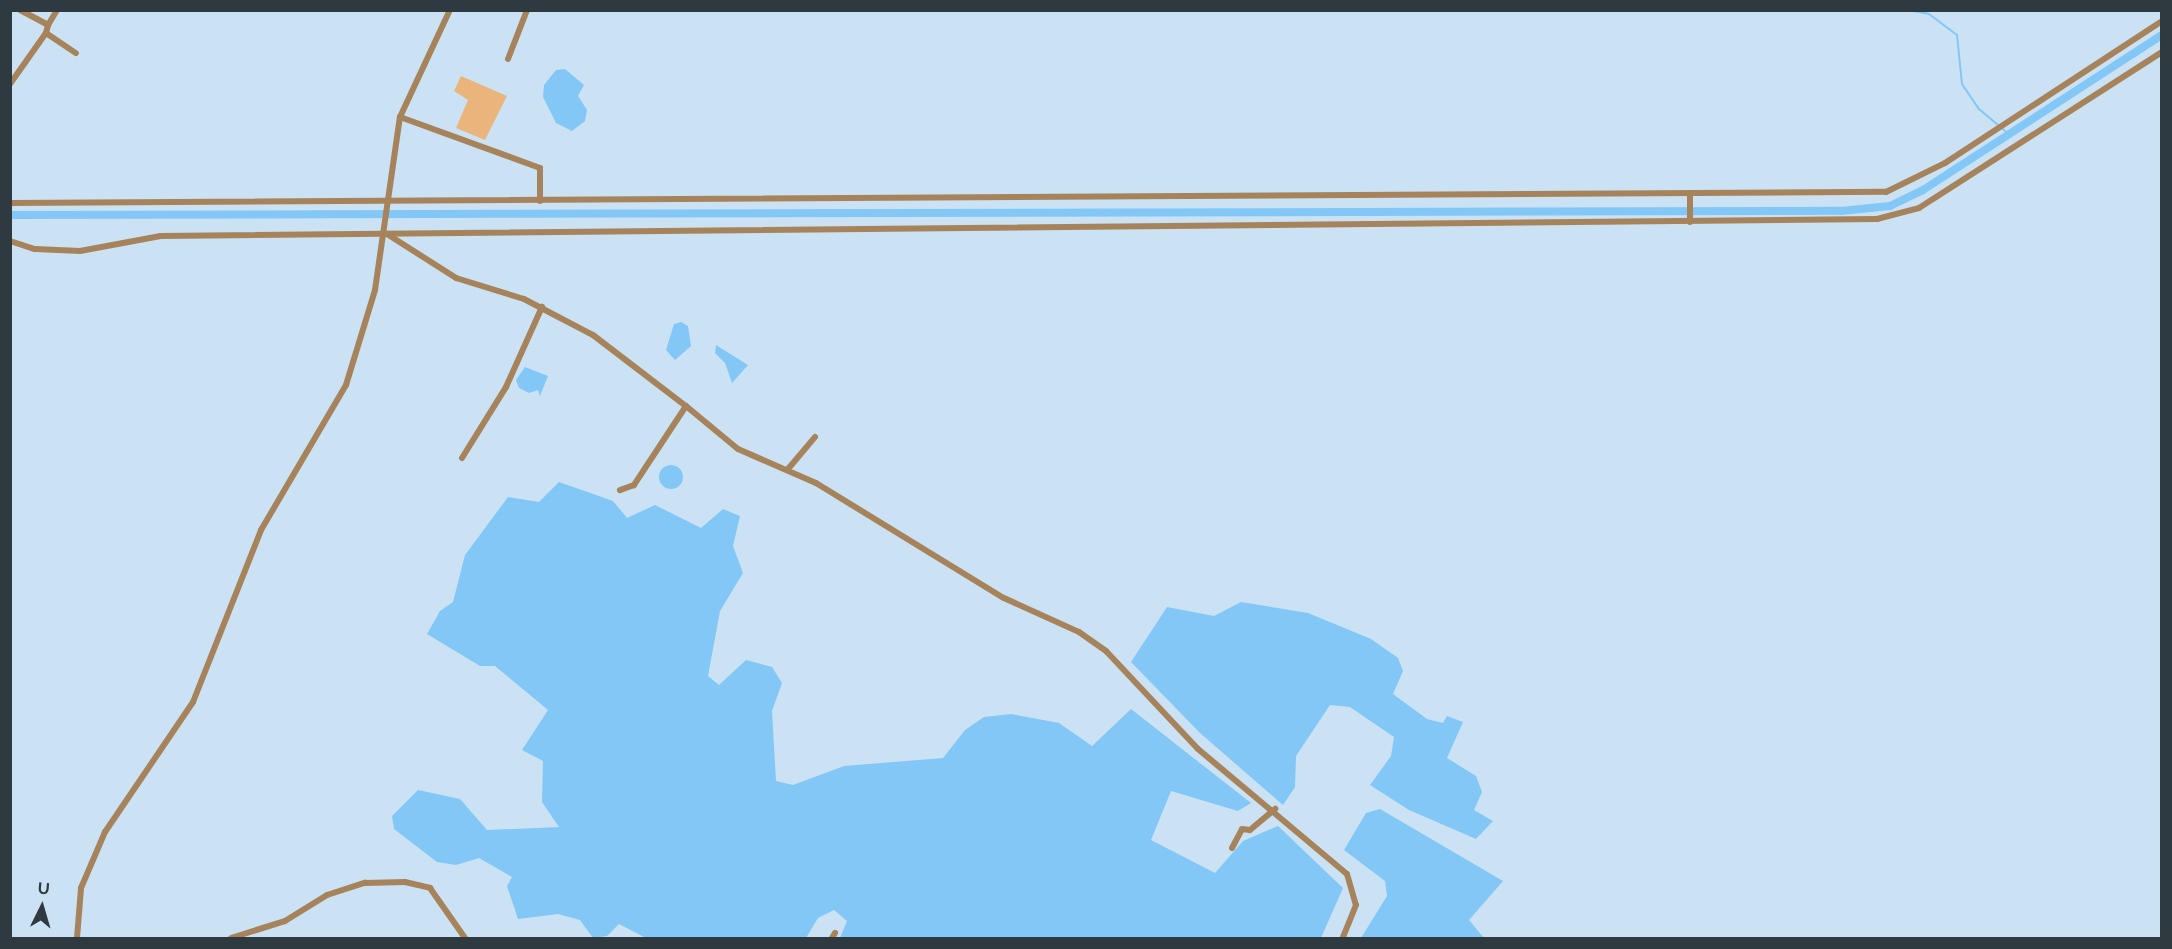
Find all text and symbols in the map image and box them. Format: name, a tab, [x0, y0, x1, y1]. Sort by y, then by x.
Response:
north arrow	[12, 877, 72, 937]
text: U	[37, 879, 50, 899]

